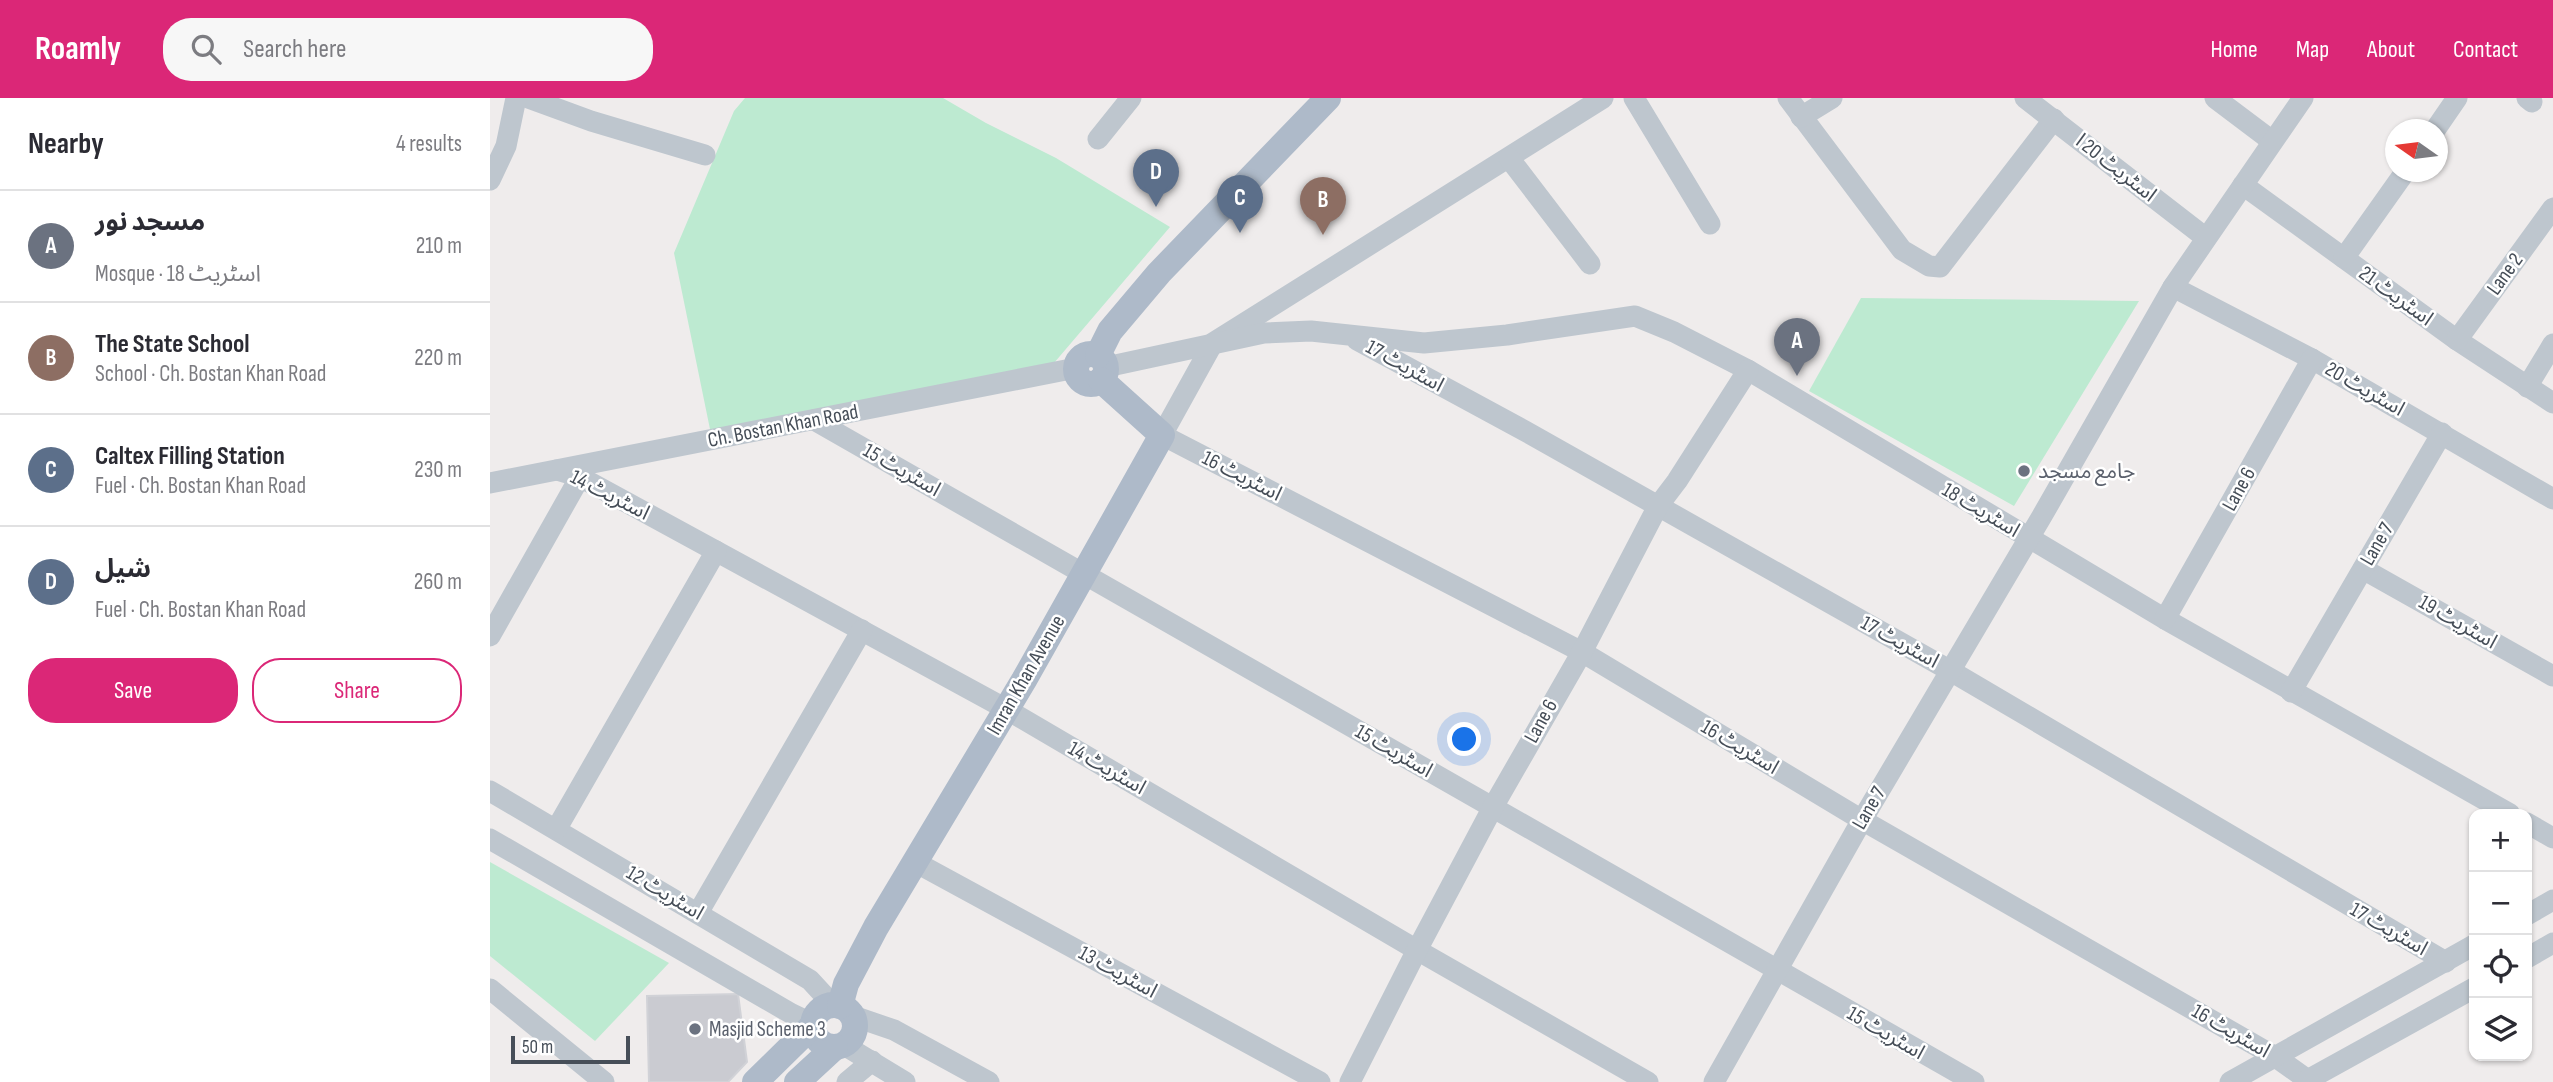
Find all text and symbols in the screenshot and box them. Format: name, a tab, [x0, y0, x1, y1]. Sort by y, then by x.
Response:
search box	[163, 18, 653, 81]
text: Roamly	[35, 29, 121, 69]
icon: search	[187, 30, 225, 68]
text: Search here	[243, 34, 346, 65]
text: Home	[2210, 35, 2258, 64]
text: Map	[2296, 35, 2329, 64]
text: About	[2367, 35, 2415, 64]
text: Contact	[2453, 35, 2518, 64]
north arrow	[2385, 119, 2448, 182]
text: Nearby	[28, 126, 104, 162]
street label: اسٹریٹ 20 ا	[2071, 129, 2161, 207]
text: 4 results	[396, 130, 462, 158]
pin: D	[1133, 149, 1179, 207]
pin: C	[1217, 175, 1263, 233]
pin: B	[1300, 177, 1346, 235]
text: مسجد نور	[95, 207, 205, 238]
text: A	[46, 232, 56, 260]
text: 210 m	[416, 232, 462, 260]
street label: Lane 2	[2482, 248, 2528, 300]
text: Mosque · اسٹریٹ 18	[95, 260, 261, 288]
street label: اسٹریٹ 21	[2354, 261, 2438, 331]
pin: A	[1774, 318, 1820, 376]
text: The State School	[95, 329, 250, 360]
street label: اسٹریٹ 17	[1362, 334, 1448, 398]
text: B	[46, 344, 56, 372]
text: 220 m	[414, 344, 462, 372]
street label: اسٹریٹ 20	[2321, 356, 2409, 422]
text: School · Ch. Bostan Khan Road	[95, 360, 326, 388]
street label: Ch. Bostan Khan Road	[706, 399, 860, 453]
street label: اسٹریٹ 15	[859, 438, 945, 502]
text: Caltex Filling Station	[95, 441, 285, 472]
street label: اسٹریٹ 16	[1198, 445, 1286, 507]
text: C	[45, 456, 57, 484]
text: 230 m	[414, 456, 462, 484]
place label: جامع مسجد	[2038, 459, 2135, 486]
marker: جامع مسجد	[2016, 463, 2032, 479]
street label: Lane 6	[2217, 463, 2261, 515]
street label: اسٹریٹ 14	[566, 464, 654, 526]
text: Fuel · Ch. Bostan Khan Road	[95, 472, 306, 500]
street label: اسٹریٹ 18	[1938, 477, 2024, 543]
street label: Lane 7	[2355, 518, 2399, 570]
text: شیل	[95, 554, 151, 585]
text: D	[45, 568, 57, 596]
text: 260 m	[414, 568, 462, 596]
street label: اسٹریٹ 19	[2414, 590, 2502, 654]
text: Fuel · Ch. Bostan Khan Road	[95, 596, 306, 624]
street label: اسٹریٹ 17	[1857, 610, 1943, 674]
street label: Imran Khan Avenue	[982, 611, 1070, 739]
button: Save	[28, 658, 238, 723]
button: Share	[252, 658, 462, 723]
street label: Lane 6	[1519, 695, 1563, 747]
street label: اسٹریٹ 16	[1697, 714, 1783, 780]
street label: اسٹریٹ 15	[1351, 719, 1437, 783]
your location	[1447, 722, 1481, 756]
street label: اسٹریٹ 14	[1064, 736, 1150, 800]
street label: Lane 7	[1847, 782, 1891, 834]
map controls	[2469, 809, 2532, 1061]
button: +	[2469, 809, 2532, 872]
street label: اسٹریٹ 12	[622, 860, 708, 926]
button: −	[2469, 872, 2532, 935]
street label: اسٹریٹ 17	[2346, 897, 2432, 961]
button: locate	[2469, 935, 2532, 998]
street label: اسٹریٹ 13	[1074, 940, 1162, 1004]
button: layers	[2469, 998, 2532, 1061]
street label: اسٹریٹ 16	[2187, 999, 2275, 1063]
street label: اسٹریٹ 15	[1843, 1001, 1929, 1065]
place label: Masjid Scheme 3	[709, 1017, 826, 1042]
marker: Masjid Scheme 3	[687, 1021, 703, 1037]
scale bar	[511, 1033, 630, 1065]
text: 50 m	[522, 1036, 553, 1059]

